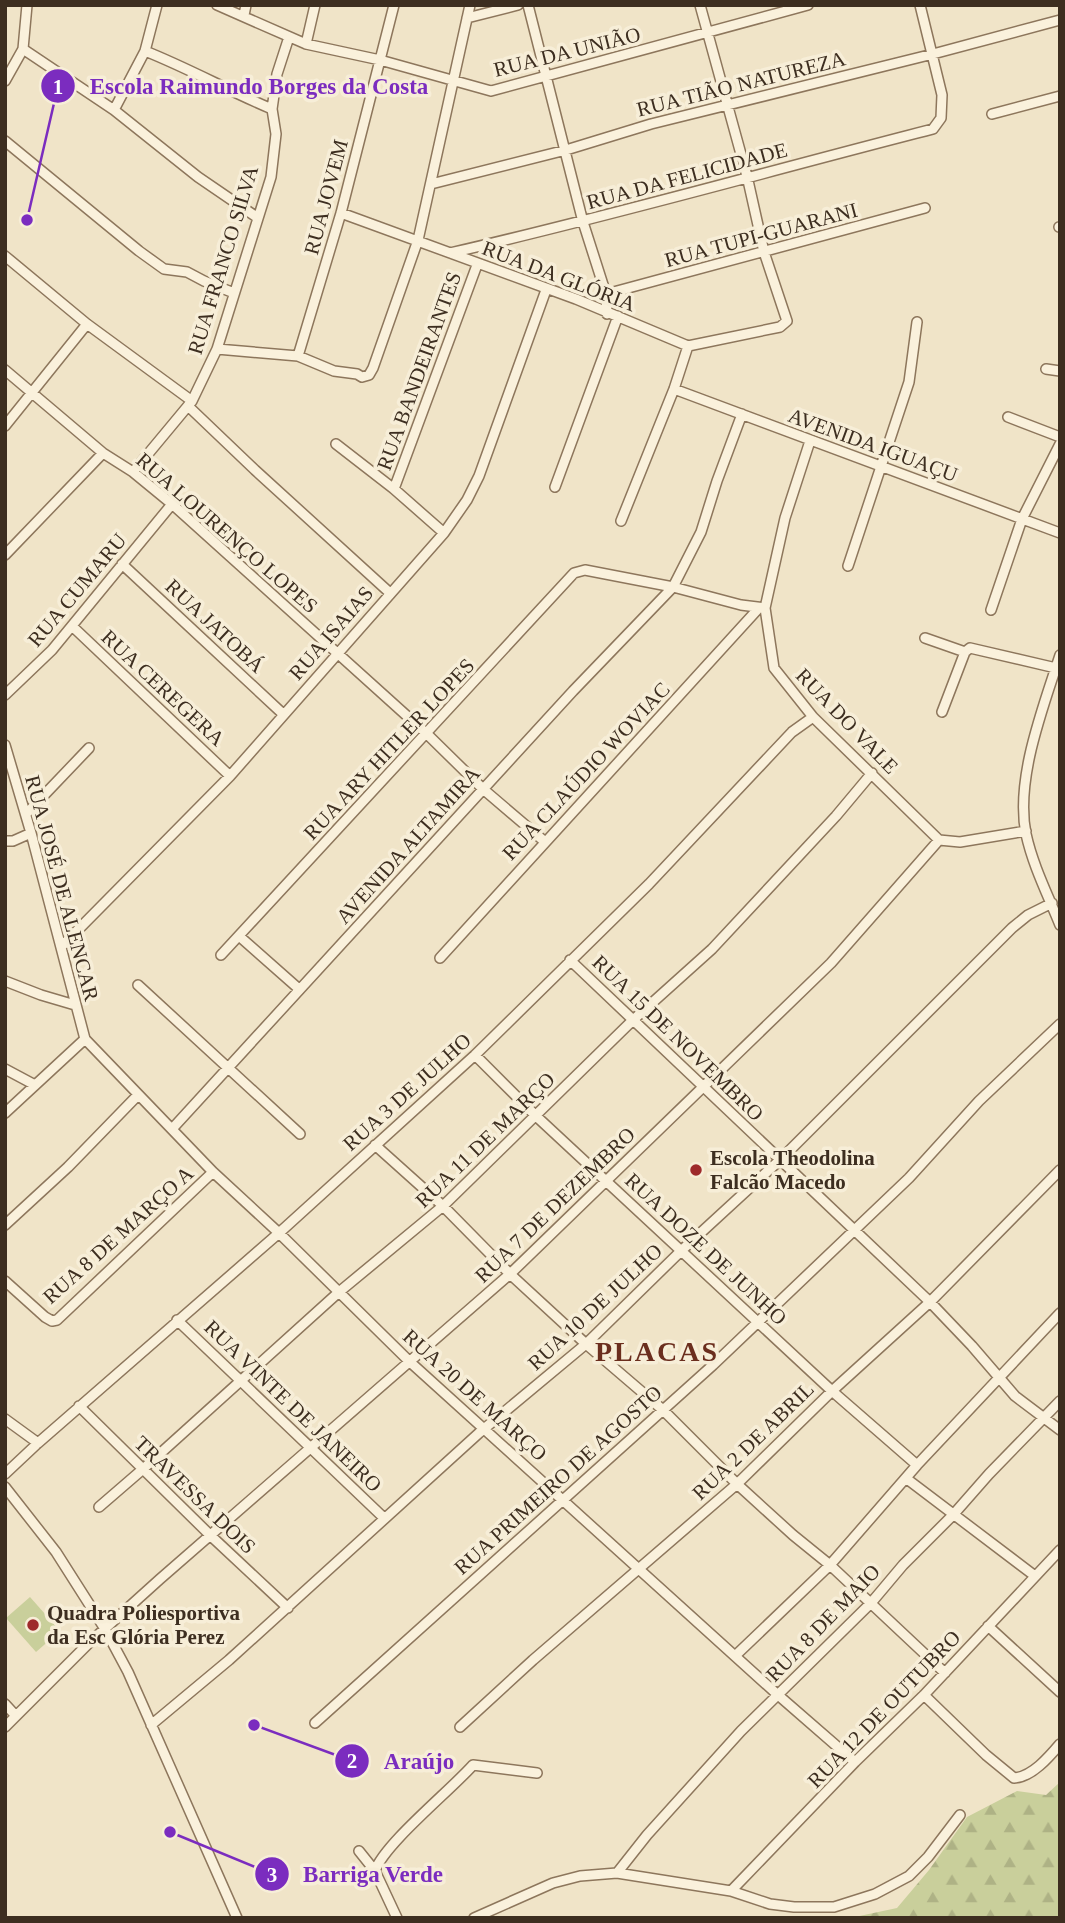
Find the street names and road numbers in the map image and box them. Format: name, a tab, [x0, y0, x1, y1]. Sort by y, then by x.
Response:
street label: RUA DA UNIÃO	[491, 22, 643, 82]
street label: RUA TIÃO NATUREZA	[634, 46, 849, 122]
street label: RUA JOVEM	[299, 136, 353, 257]
street label: RUA DA FELICIDADE	[584, 138, 790, 214]
street label: RUA FRANCO SILVA	[183, 162, 263, 357]
street label: RUA TUPI-GUARANI	[662, 198, 860, 272]
street label: RUA DA GLÓRIA	[479, 236, 640, 317]
street label: RUA BANDEIRANTES	[372, 268, 466, 474]
street label: AVENIDA IGUAÇU	[785, 403, 961, 487]
street label: RUA LOURENÇO LOPES	[132, 448, 322, 618]
street label: RUA CUMARU	[23, 528, 131, 652]
street label: RUA JATOBÁ	[161, 574, 270, 678]
street label: RUA ISAIAS	[284, 581, 378, 685]
street label: RUA CEREGERA	[97, 625, 230, 752]
street label: RUA ARY HITLER LOPES	[299, 653, 479, 845]
street label: RUA DO VALE	[791, 663, 903, 779]
street label: RUA CLAÚDIO WOVIAC	[497, 677, 675, 865]
street label: AVENIDA ALTAMIRA	[331, 761, 485, 928]
street label: RUA JOSÉ DE ALENCAR	[20, 772, 104, 1004]
street label: RUA 15 DE NOVEMBRO	[588, 950, 768, 1126]
street label: RUA 3 DE JULHO	[338, 1028, 476, 1156]
street label: RUA 11 DE MARÇO	[410, 1067, 560, 1213]
street label: RUA 7 DE DEZEMBRO	[470, 1122, 640, 1288]
street label: RUA 8 DE MARÇO A	[38, 1161, 199, 1309]
street label: RUA DOZE DE JUNHO	[620, 1168, 792, 1330]
street label: RUA 10 DE JULHO	[523, 1239, 667, 1375]
street label: RUA VINTE DE JANEIRO	[199, 1315, 387, 1497]
street label: RUA 20 DE MARÇO	[398, 1324, 552, 1466]
street label: RUA 2 DE ABRIL	[687, 1377, 819, 1505]
street label: RUA PRIMEIRO DE AGOSTO	[449, 1380, 667, 1580]
street label: TRAVESSA DOIS	[130, 1431, 260, 1559]
street label: RUA 8 DE MAIO	[761, 1559, 885, 1687]
street label: RUA 12 DE OUTUBRO	[803, 1625, 965, 1793]

